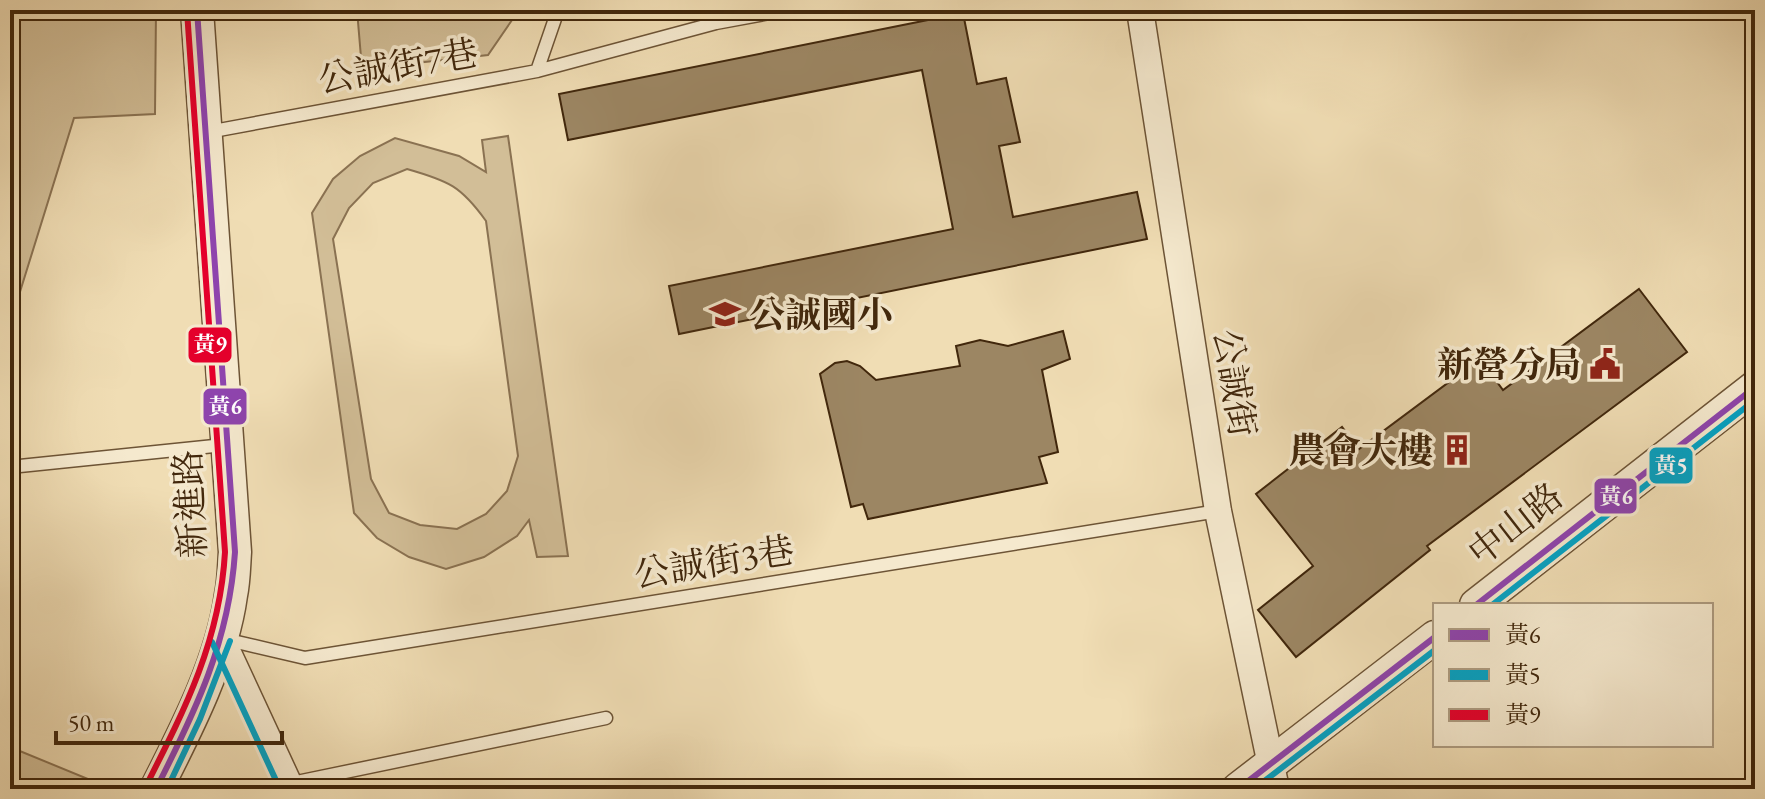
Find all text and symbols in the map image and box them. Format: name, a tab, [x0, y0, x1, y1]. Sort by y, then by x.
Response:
street label: 公誠街7巷	[315, 29, 481, 103]
place label: 公誠國小	[749, 291, 893, 338]
school or university icon: 公誠國小	[708, 297, 742, 331]
line badge: 黃9	[187, 326, 233, 364]
street label: 公誠街	[1203, 326, 1267, 440]
text: 黃9	[193, 330, 227, 359]
place label: 新營分局	[1437, 341, 1581, 388]
public building icon: 新營分局	[1588, 347, 1622, 381]
line badge: 黃6	[202, 387, 248, 426]
text: 黃6	[208, 392, 242, 421]
place label: 農會大樓	[1289, 427, 1433, 474]
building icon: 農會大樓	[1440, 433, 1474, 467]
line badge: 黃5	[1648, 446, 1694, 485]
street label: 新進路	[164, 449, 216, 559]
text: 黃5	[1654, 451, 1688, 480]
street label: 中山路	[1458, 472, 1572, 576]
line badge: 黃6	[1593, 477, 1638, 515]
text: 黃6	[1599, 482, 1633, 511]
street label: 公誠街3巷	[631, 526, 797, 598]
legend	[1433, 603, 1713, 747]
text: 黃6	[1505, 619, 1541, 650]
text: 黃5	[1505, 659, 1541, 690]
scale bar	[56, 695, 282, 745]
text: 黃9	[1505, 699, 1541, 730]
text: 50 m	[68, 707, 115, 738]

